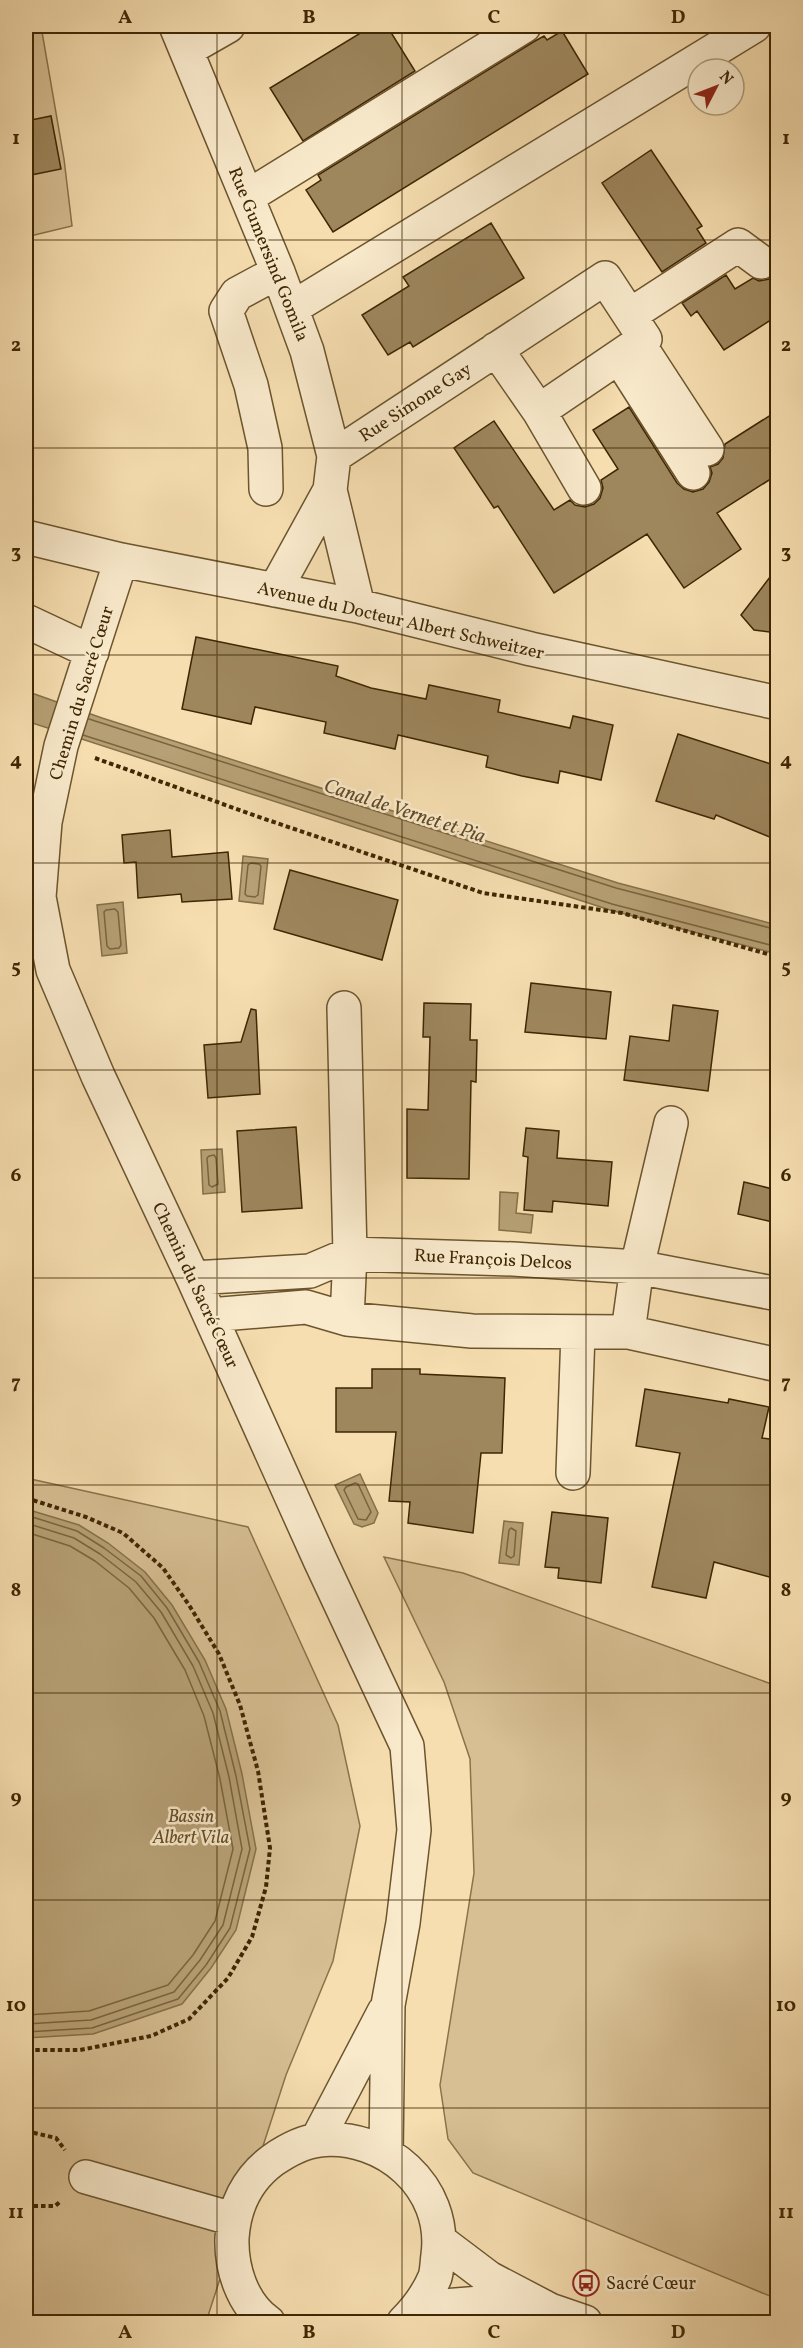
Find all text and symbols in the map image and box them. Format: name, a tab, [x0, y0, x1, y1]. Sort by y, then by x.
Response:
text: A	[118, 4, 132, 32]
text: B	[302, 4, 316, 32]
text: C	[488, 4, 501, 32]
text: D	[671, 4, 685, 32]
north arrow	[686, 57, 746, 117]
text: N	[714, 67, 738, 90]
text: 1	[12, 125, 20, 153]
text: 1	[782, 125, 790, 153]
street label: Rue Gumersind Gomila	[221, 164, 314, 345]
text: 2	[11, 332, 21, 360]
text: 2	[781, 332, 791, 360]
street label: Rue Simone Gay	[355, 357, 477, 449]
text: 3	[11, 539, 21, 567]
text: 3	[781, 539, 791, 567]
street label: Avenue du Docteur Albert Schweitzer	[255, 576, 547, 667]
street label: Chemin du Sacré Cœur	[44, 603, 121, 784]
text: 4	[10, 747, 22, 775]
text: 4	[780, 747, 792, 775]
water label: Canal de Vernet et Pia	[320, 773, 489, 851]
text: 5	[11, 954, 21, 982]
text: 5	[781, 954, 791, 982]
text: 6	[11, 1162, 22, 1190]
text: 6	[781, 1162, 792, 1190]
street label: Chemin du Sacré Cœur	[145, 1198, 244, 1373]
street label: Rue François Delcos	[413, 1244, 573, 1277]
text: 7	[11, 1369, 21, 1397]
text: 7	[781, 1369, 791, 1397]
text: 8	[11, 1577, 21, 1605]
text: 8	[781, 1577, 791, 1605]
text: 9	[10, 1784, 22, 1812]
text: 9	[780, 1784, 792, 1812]
park label: Bassin Albert Vila	[152, 1805, 229, 1851]
text: 10	[6, 1992, 26, 2020]
text: 10	[776, 1992, 796, 2020]
text: 11	[8, 2199, 24, 2227]
text: 11	[778, 2199, 794, 2227]
bus stop icon: Sacré Cœur	[571, 2268, 601, 2298]
place label: Sacré Cœur	[606, 2272, 697, 2297]
text: A	[118, 2319, 132, 2347]
text: B	[302, 2319, 316, 2347]
text: C	[488, 2319, 501, 2347]
text: D	[671, 2319, 685, 2347]

